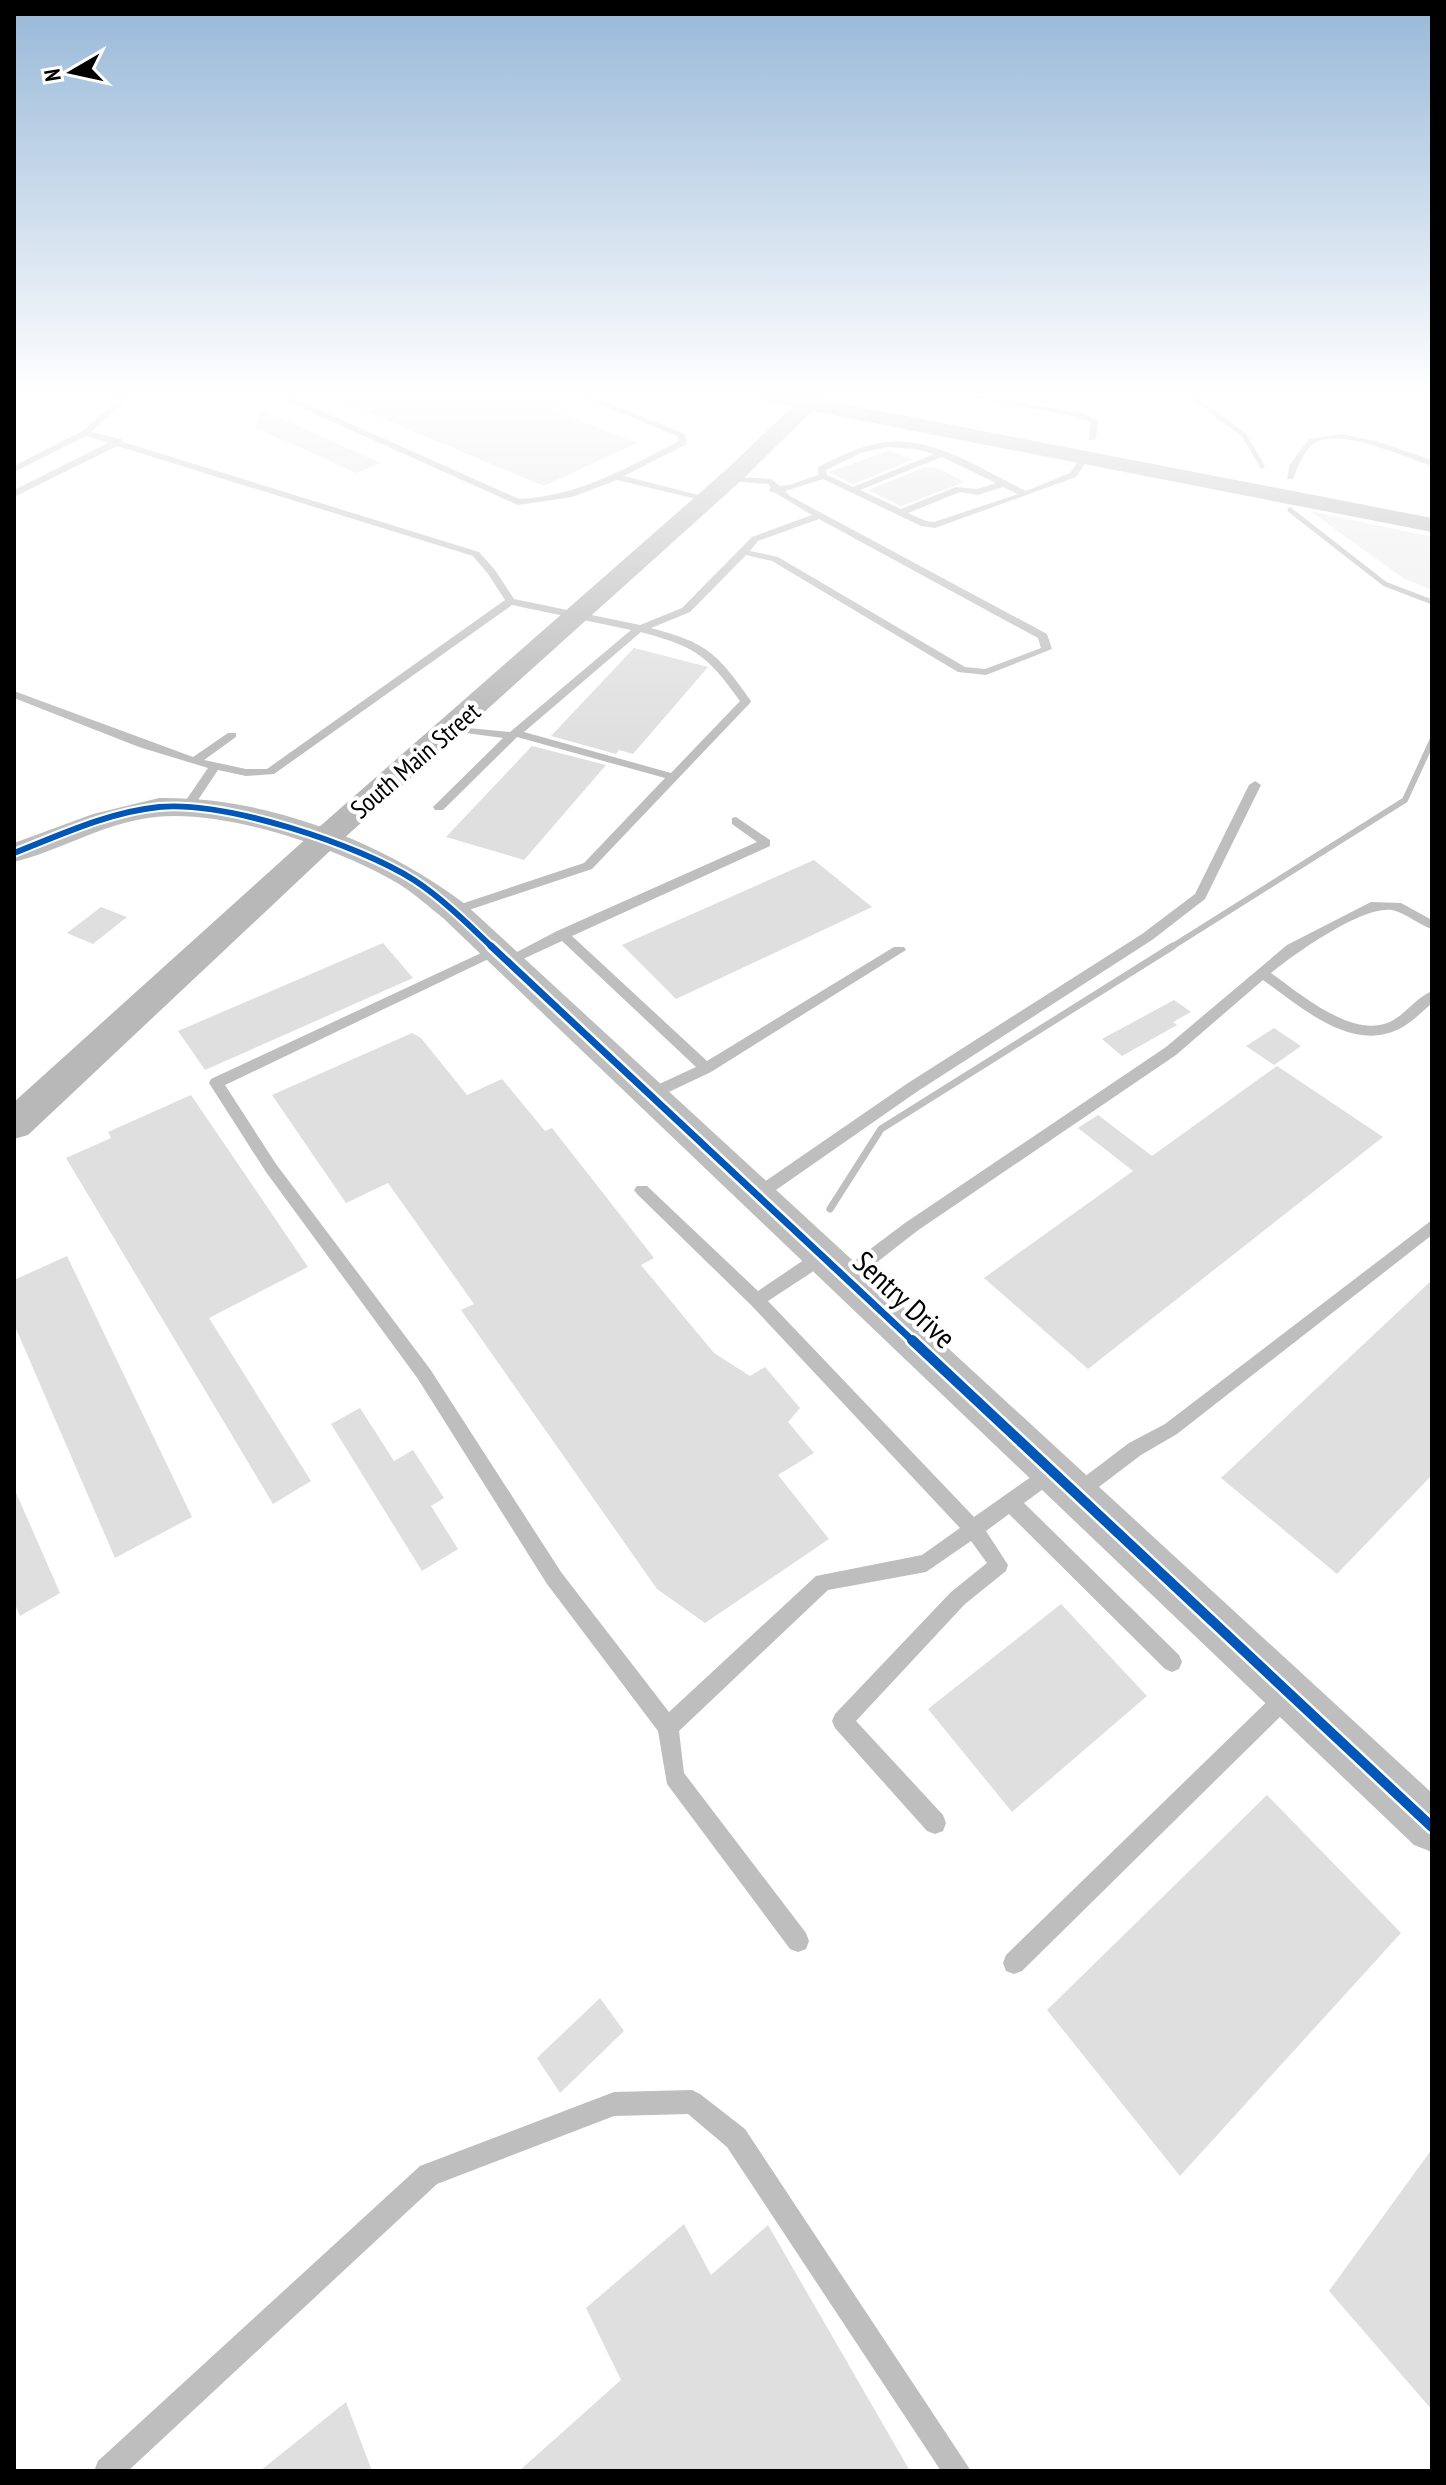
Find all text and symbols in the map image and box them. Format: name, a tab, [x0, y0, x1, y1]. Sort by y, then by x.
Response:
north arrow	[32, 32, 112, 112]
text: N	[37, 67, 67, 83]
street label: South Main Street	[343, 695, 487, 825]
street label: Sentry Drive	[846, 1242, 964, 1356]

